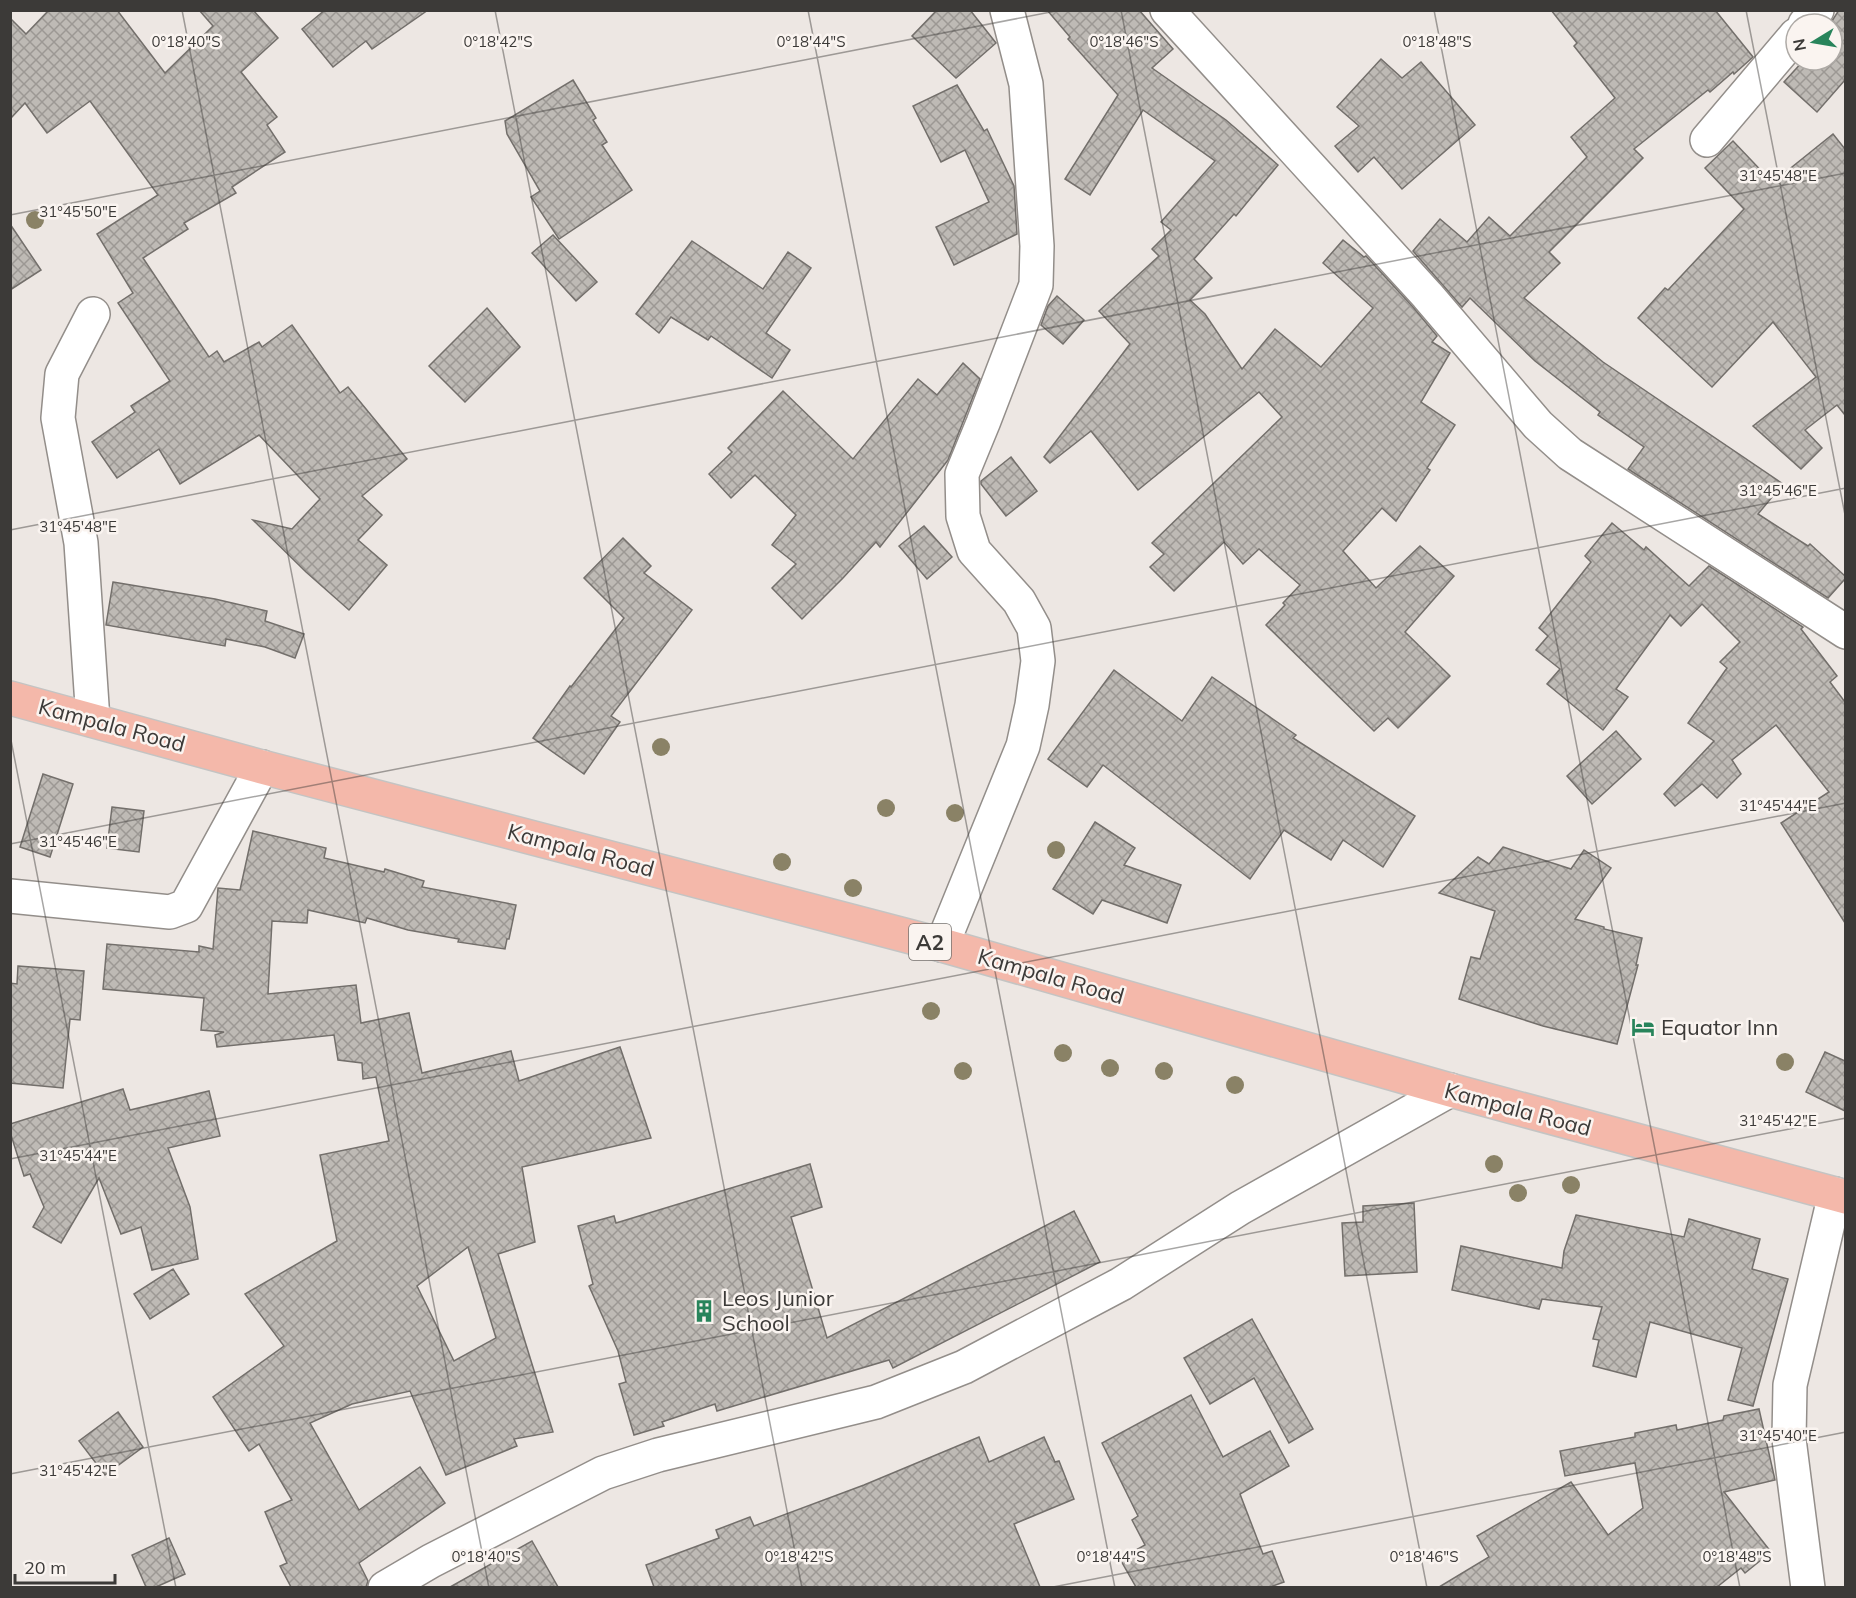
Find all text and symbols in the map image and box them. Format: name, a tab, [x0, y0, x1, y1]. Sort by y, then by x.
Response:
north arrow	[1784, 12, 1844, 72]
text: 0°18'40"S	[151, 32, 221, 51]
text: 0°18'42"S	[463, 32, 533, 51]
text: 0°18'44"S	[776, 32, 846, 51]
text: 0°18'46"S	[1089, 32, 1159, 51]
text: 0°18'48"S	[1402, 32, 1472, 51]
text: N	[1788, 37, 1810, 53]
text: 31°45'48"E	[1739, 166, 1817, 185]
text: 31°45'50"E	[39, 202, 117, 221]
text: 31°45'46"E	[1739, 481, 1817, 500]
text: 31°45'48"E	[39, 517, 117, 536]
street label: Kampala Road	[35, 692, 189, 758]
text: 31°45'44"E	[1739, 796, 1817, 815]
street label: Kampala Road	[504, 817, 658, 883]
text: 31°45'46"E	[39, 832, 117, 851]
road number: A2	[909, 924, 951, 960]
street label: Kampala Road	[975, 942, 1127, 1010]
place label: Equator Inn	[1661, 1013, 1778, 1041]
hotel icon: Equator Inn	[1630, 1014, 1656, 1040]
street label: Kampala Road	[1441, 1076, 1595, 1142]
text: 31°45'42"E	[1739, 1111, 1817, 1130]
text: 31°45'44"E	[39, 1146, 117, 1165]
place label: Leos Junior School	[722, 1284, 834, 1337]
building icon: Leos Junior School	[691, 1298, 717, 1324]
text: 31°45'40"E	[1739, 1426, 1817, 1445]
text: 31°45'42"E	[39, 1461, 117, 1480]
scale bar	[15, 1547, 116, 1585]
text: 0°18'40"S	[451, 1547, 521, 1566]
text: 0°18'42"S	[764, 1547, 834, 1566]
text: 0°18'44"S	[1076, 1547, 1146, 1566]
text: 0°18'46"S	[1389, 1547, 1459, 1566]
text: 0°18'48"S	[1702, 1547, 1772, 1566]
text: 20 m	[24, 1556, 66, 1579]

